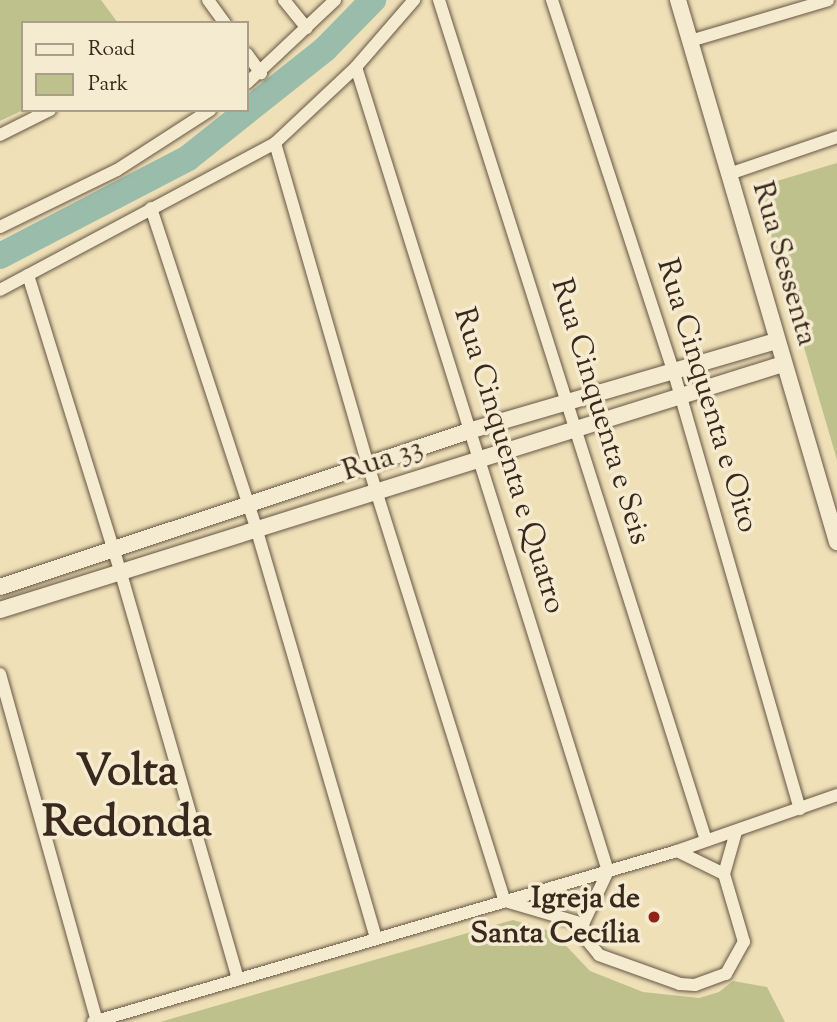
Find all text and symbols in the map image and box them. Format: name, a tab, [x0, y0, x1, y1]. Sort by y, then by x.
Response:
legend	[21, 21, 248, 112]
text: Road	[88, 35, 135, 65]
text: Park	[88, 70, 128, 100]
street label: Rua Sessenta	[742, 178, 824, 350]
street label: Rua Cinquenta e Oito	[647, 255, 765, 537]
street label: Rua Cinquenta e Seis	[541, 275, 657, 549]
street label: Rua Cinquenta e Quatro	[444, 304, 572, 618]
street label: Rua 33	[338, 431, 428, 491]
district label: Volta Redonda	[42, 749, 212, 852]
place label: Igreja de Santa Cecília	[470, 882, 640, 953]
marker: Igreja de Santa Cecília	[646, 909, 662, 925]

